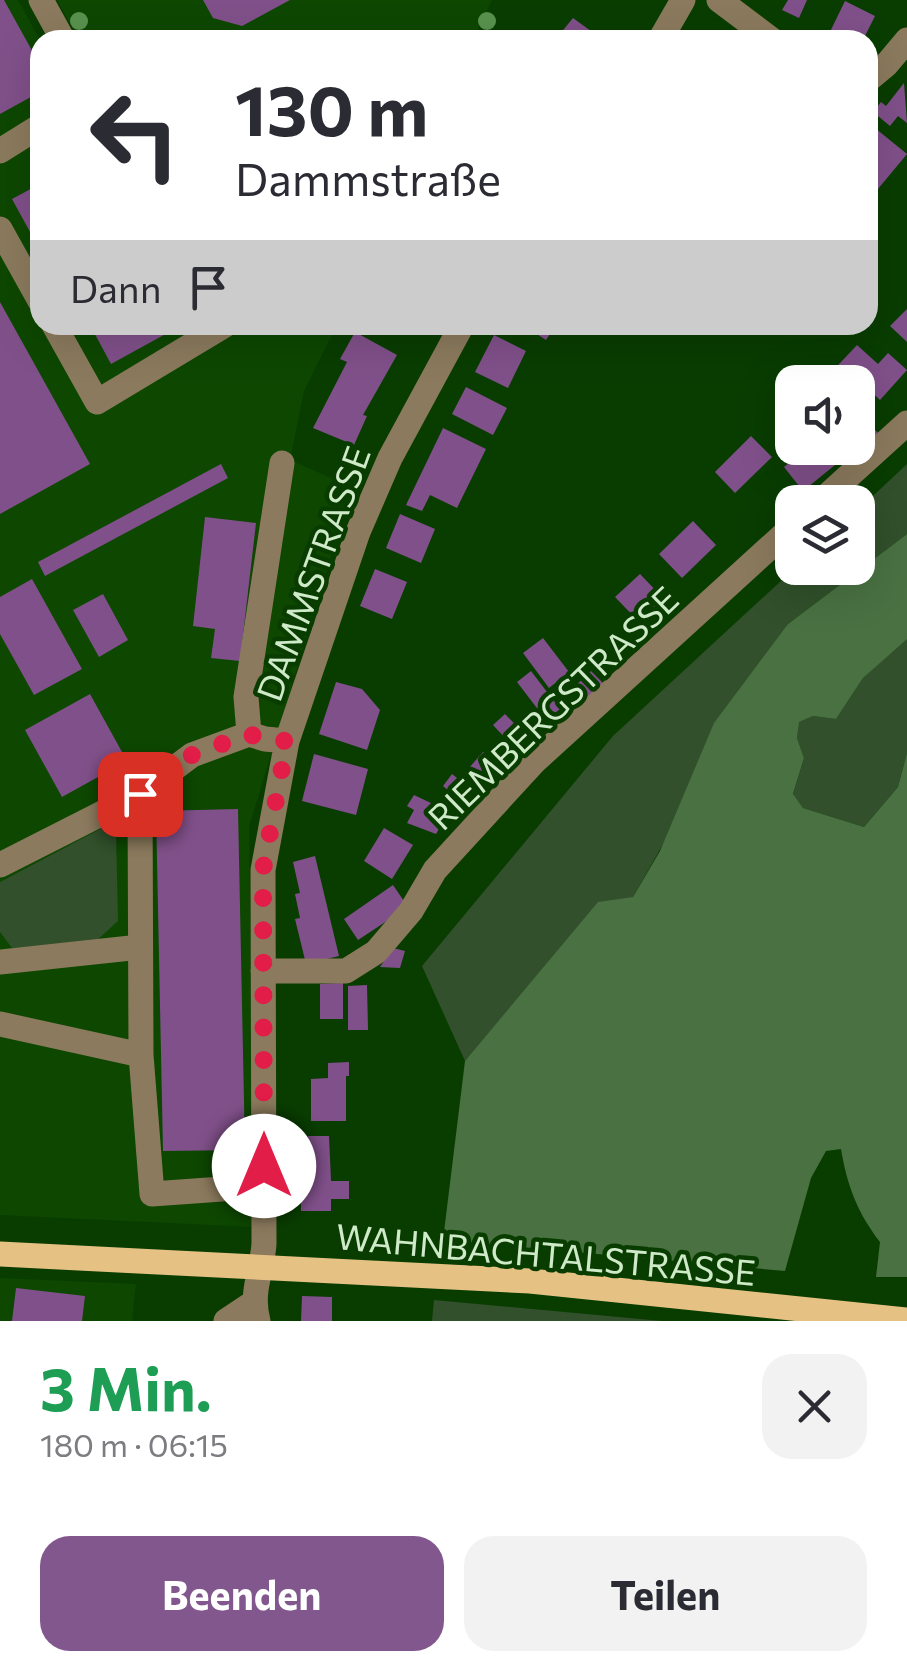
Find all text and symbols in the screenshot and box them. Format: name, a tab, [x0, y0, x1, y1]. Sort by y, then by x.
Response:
text: 130 m	[235, 65, 428, 150]
icon: left	[70, 70, 200, 200]
text: Dammstraße	[235, 150, 501, 205]
icon: arrive	[181, 260, 236, 315]
text: Dann	[70, 264, 161, 311]
map controls	[775, 365, 875, 585]
button: sound	[775, 365, 875, 465]
street label: DAMMSTRASSE	[246, 440, 378, 706]
button: layers	[775, 485, 875, 585]
street label: RIEMBERGSTRASSE	[418, 576, 686, 838]
pin	[98, 752, 183, 837]
icon: arrive	[113, 767, 168, 822]
position arrow	[212, 1114, 316, 1218]
street label: WAHNBACHTALSTRASSE	[334, 1213, 758, 1293]
text: 3 Min.	[40, 1350, 212, 1423]
button: close	[762, 1354, 867, 1459]
text: 180 m · 06:15	[40, 1424, 228, 1464]
button: Beenden	[40, 1536, 444, 1651]
button: Teilen	[464, 1536, 867, 1651]

